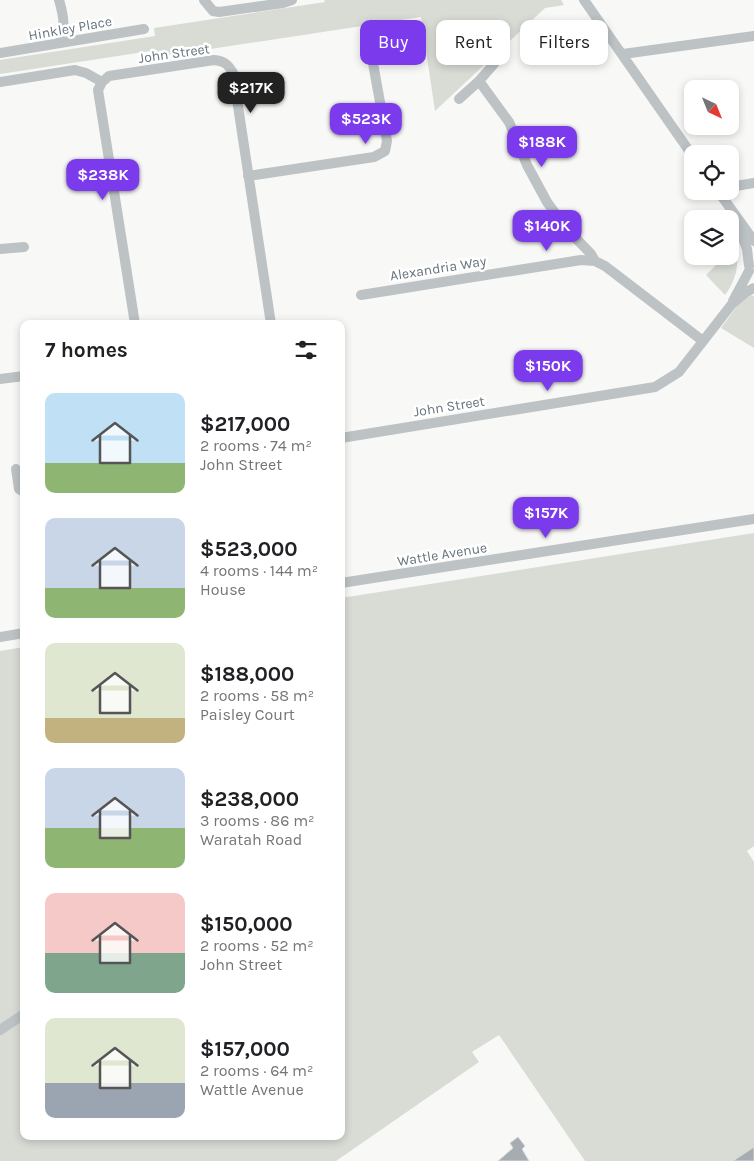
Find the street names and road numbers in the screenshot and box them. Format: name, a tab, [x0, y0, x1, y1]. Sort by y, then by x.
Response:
street label: Hinkley Place	[27, 13, 113, 44]
street label: John Street	[137, 40, 211, 67]
street label: Alexandria Way	[389, 252, 488, 285]
street label: John Street	[412, 392, 486, 421]
street label: Wattle Avenue	[396, 539, 488, 570]

